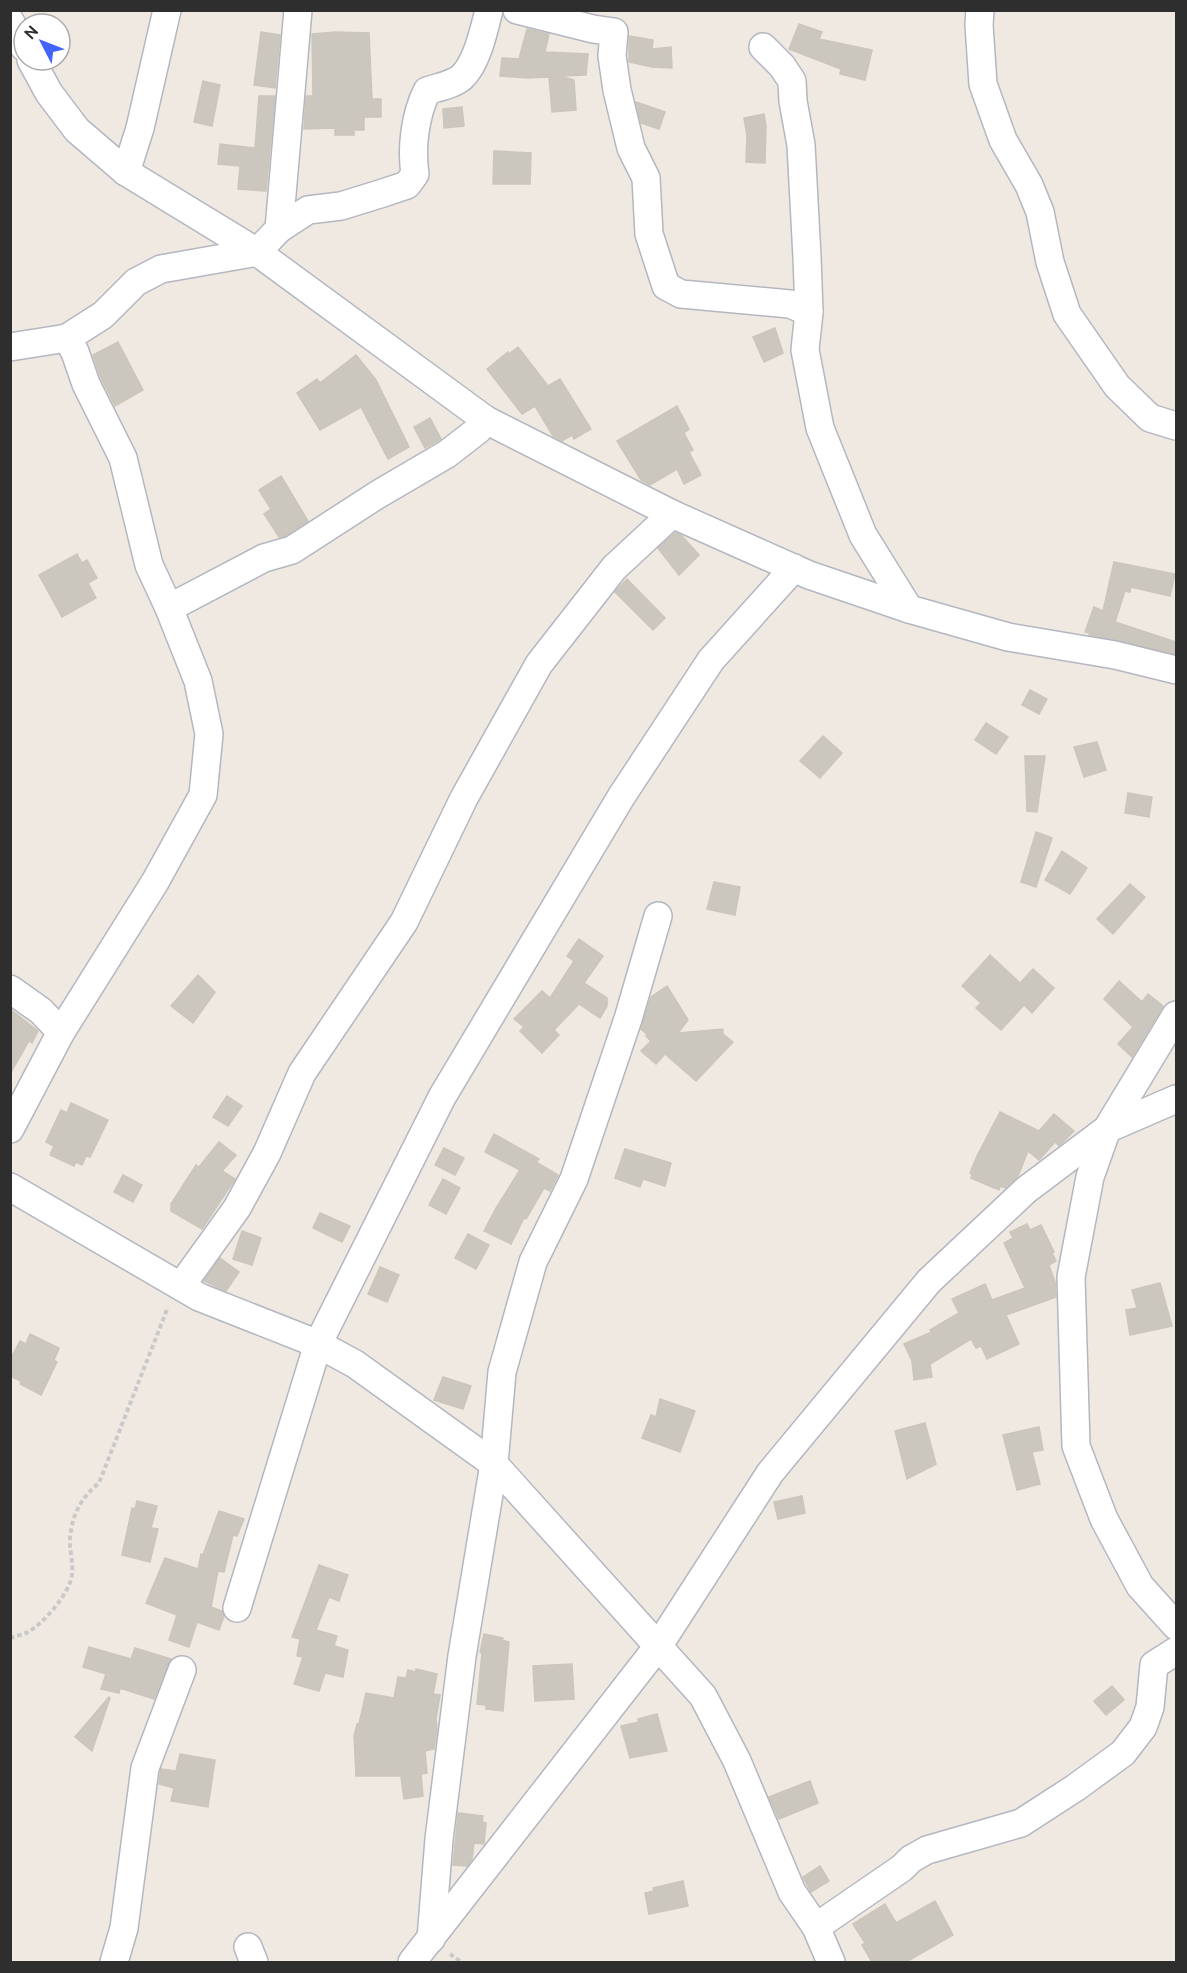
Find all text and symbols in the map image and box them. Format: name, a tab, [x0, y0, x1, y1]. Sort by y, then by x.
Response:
north arrow	[12, 12, 72, 72]
text: N	[20, 22, 42, 42]

